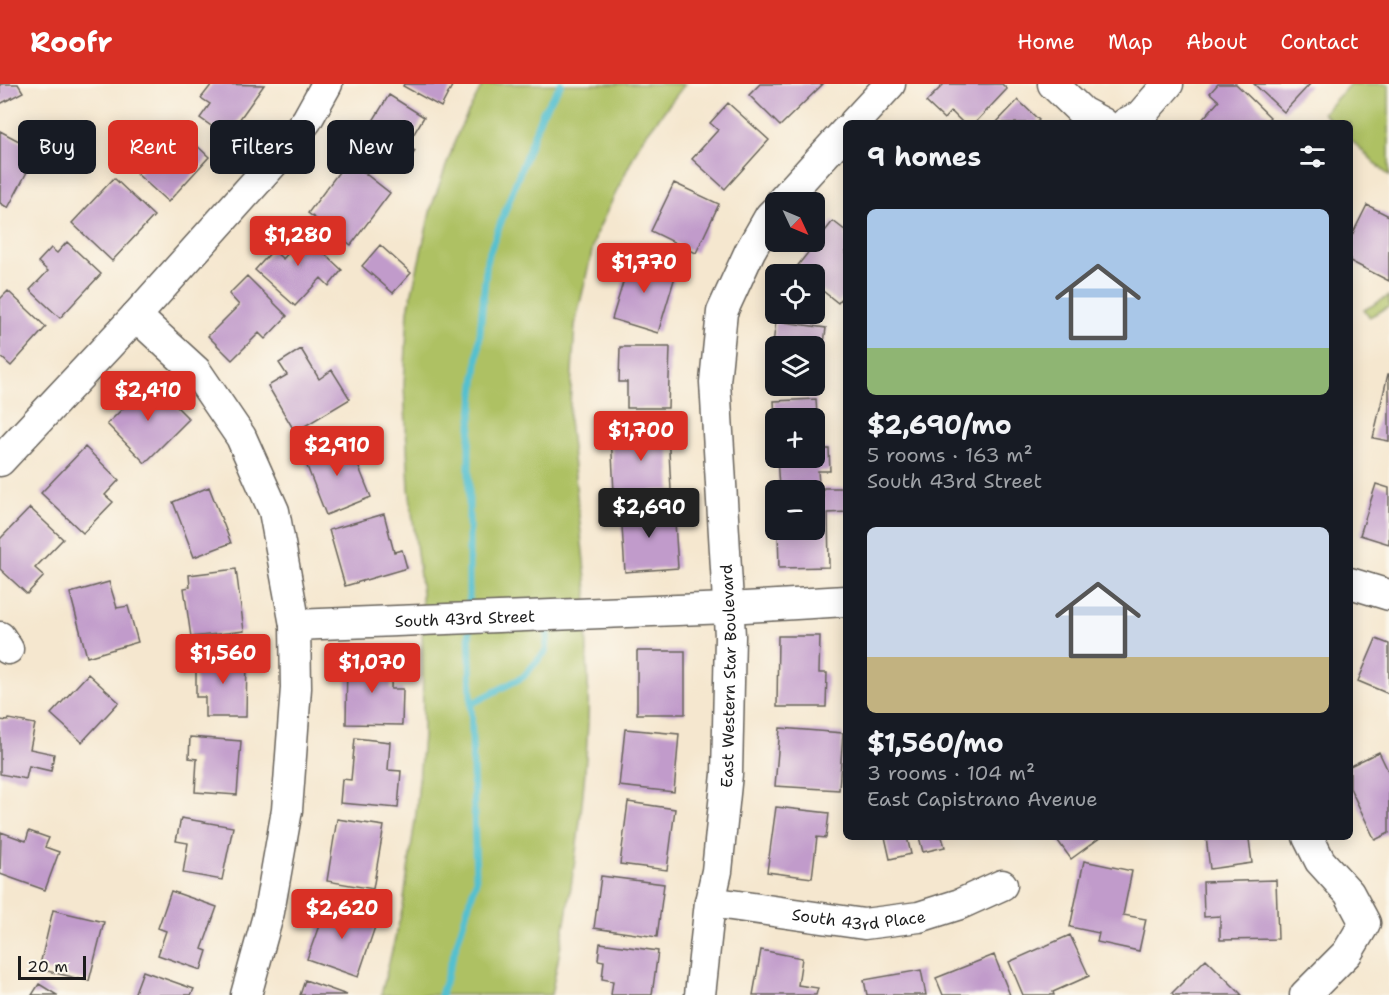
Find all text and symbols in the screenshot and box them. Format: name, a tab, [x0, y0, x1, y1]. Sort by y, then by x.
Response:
text: Roofr	[30, 23, 112, 61]
text: Home	[1017, 28, 1075, 56]
text: Map	[1108, 28, 1153, 56]
text: About	[1186, 28, 1247, 56]
text: Contact	[1280, 28, 1359, 56]
chip: Buy	[18, 120, 96, 174]
chip: Rent	[108, 120, 198, 174]
chip: Filters	[210, 120, 315, 174]
chip: New	[327, 120, 414, 174]
text: 9 homes	[867, 139, 981, 174]
icon: filters	[1296, 140, 1329, 173]
north arrow	[765, 192, 825, 252]
map controls	[765, 192, 825, 540]
pin: $1,280	[249, 216, 347, 267]
text: $1,280	[264, 222, 332, 248]
pin: $1,770	[595, 243, 693, 294]
icon: home	[1044, 248, 1152, 356]
text: $1,770	[611, 249, 677, 275]
button: locate	[765, 264, 825, 324]
button: layers	[765, 336, 825, 396]
pin: $2,410	[99, 371, 197, 422]
text: $2,410	[115, 377, 181, 403]
text: $2,690/mo	[867, 407, 1012, 442]
button: +	[765, 408, 825, 468]
pin: $1,700	[592, 411, 690, 462]
text: $1,700	[608, 417, 674, 443]
pin: $2,910	[288, 426, 386, 477]
text: $2,910	[304, 432, 370, 458]
text: 5 rooms · 163 m²	[867, 442, 1033, 468]
text: South 43rd Street	[867, 468, 1042, 494]
button: −	[765, 480, 825, 540]
pin: $2,690	[600, 488, 698, 539]
text: $2,690	[612, 494, 686, 520]
street label: East Western Star Boulevard	[715, 564, 741, 789]
icon: home	[1044, 566, 1152, 674]
street label: South 43rd Street	[394, 605, 535, 632]
pin: $1,560	[174, 634, 272, 685]
text: $1,560	[189, 640, 257, 666]
pin: $1,070	[323, 643, 421, 694]
text: $1,070	[338, 649, 406, 675]
text: $1,560/mo	[867, 725, 1004, 760]
text: 3 rooms · 104 m²	[867, 760, 1035, 786]
text: East Capistrano Avenue	[867, 786, 1098, 812]
pin: $2,620	[293, 889, 391, 940]
text: $2,620	[305, 895, 379, 921]
street label: South 43rd Place	[791, 903, 928, 935]
scale bar	[18, 953, 86, 980]
text: 20 m	[27, 956, 68, 977]

